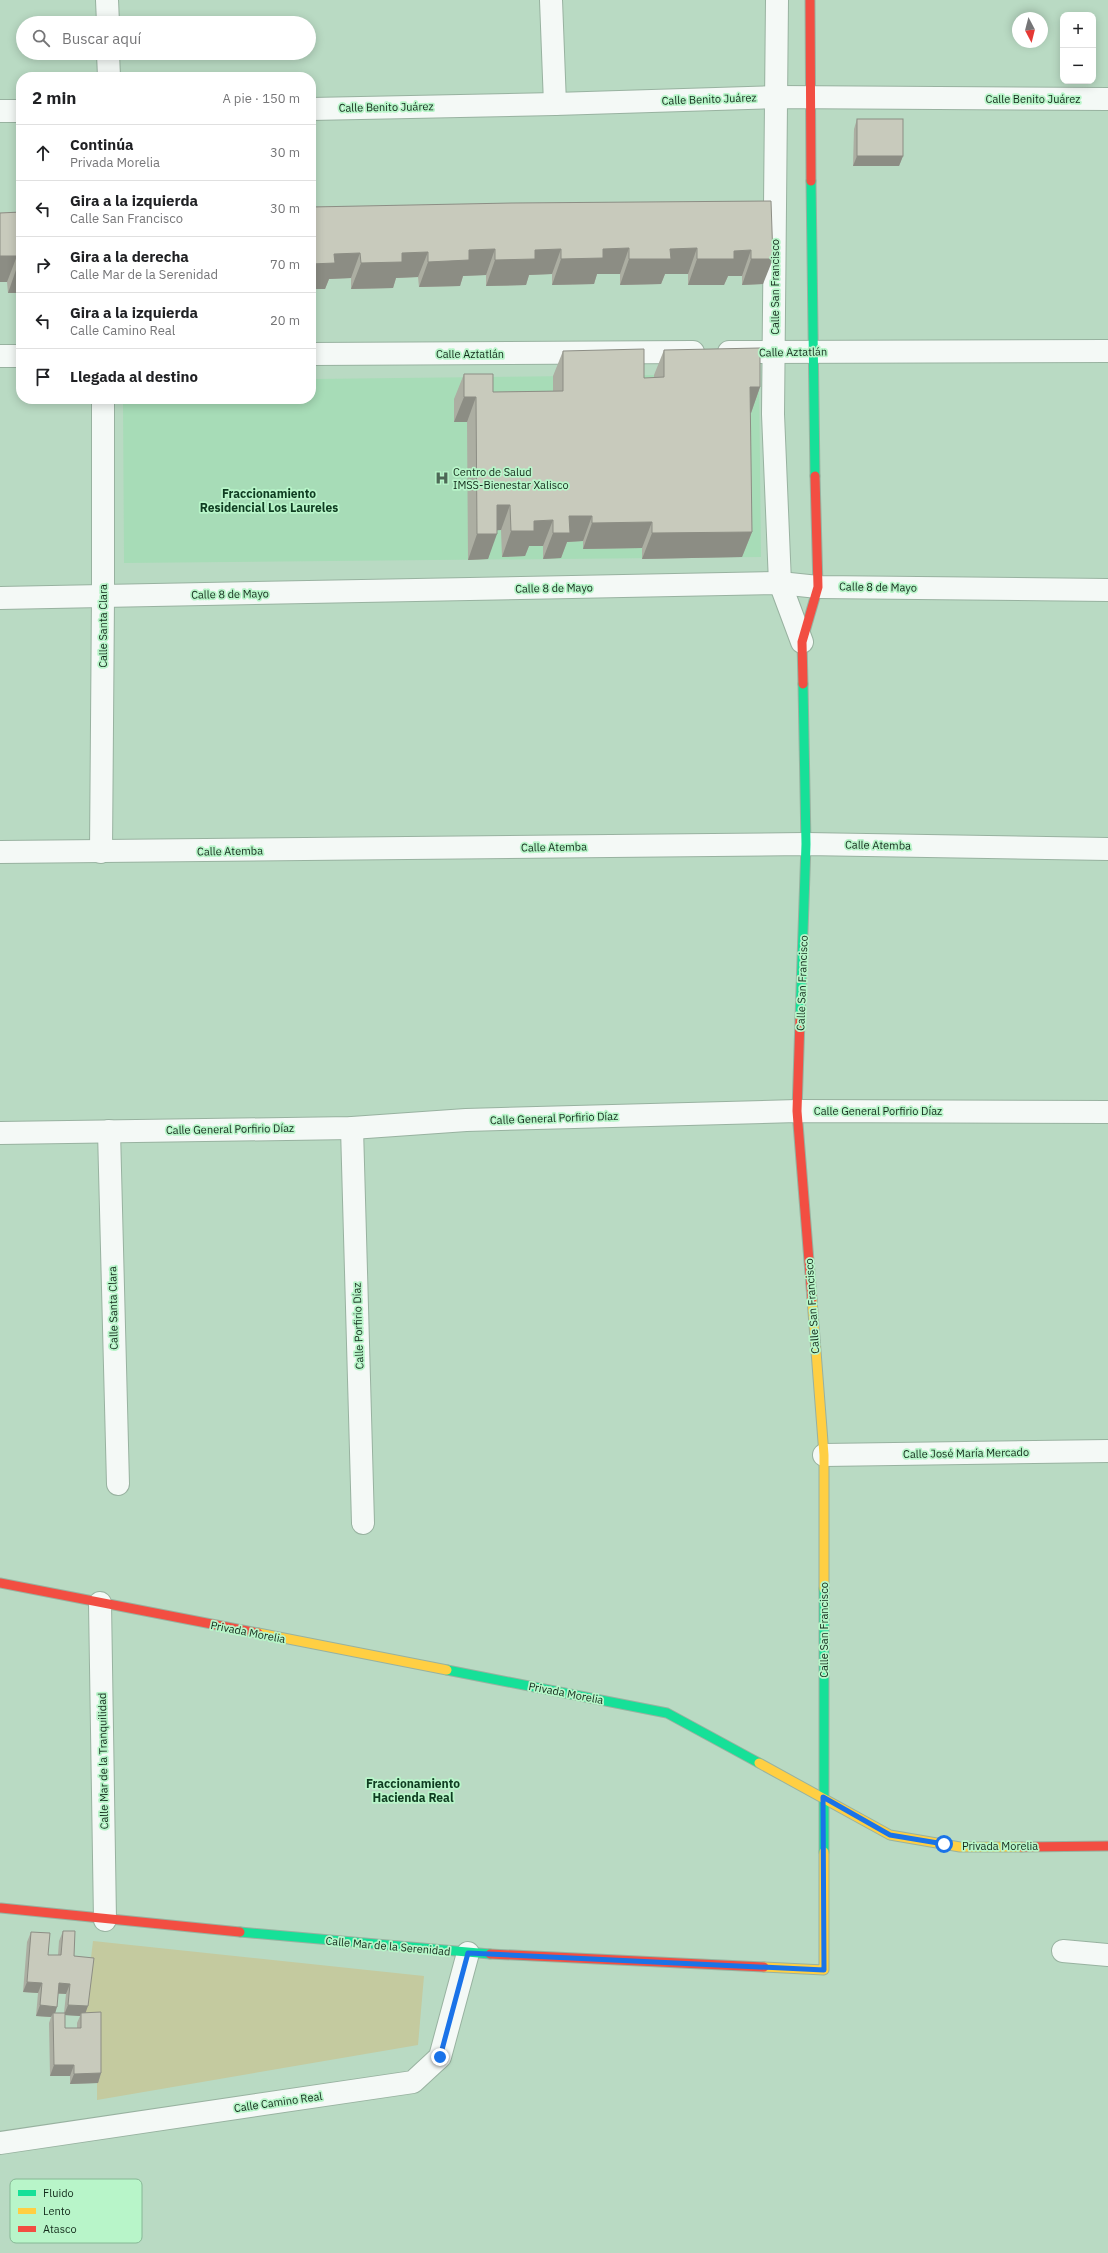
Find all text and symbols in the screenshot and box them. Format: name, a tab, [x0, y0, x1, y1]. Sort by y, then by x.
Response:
north arrow	[1012, 12, 1048, 48]
map controls	[1060, 12, 1096, 84]
button: +	[1060, 12, 1096, 48]
search box	[16, 16, 316, 60]
icon: search	[30, 27, 52, 49]
text: Buscar aquí	[62, 29, 141, 48]
button: −	[1060, 48, 1096, 84]
text: 2 min	[32, 87, 76, 109]
text: A pie · 150 m	[222, 90, 300, 107]
street label: Calle Benito Juárez	[661, 90, 757, 108]
street label: Calle Benito Juárez	[986, 92, 1080, 106]
street label: Calle Benito Juárez	[338, 99, 434, 115]
text: Continúa	[70, 135, 134, 154]
icon: ahead	[32, 142, 54, 164]
text: 30 m	[270, 144, 300, 161]
text: Privada Morelia	[70, 154, 160, 171]
text: Gira a la izquierda	[70, 191, 198, 210]
icon: left	[32, 198, 54, 220]
text: 30 m	[270, 200, 300, 217]
text: Calle San Francisco	[70, 210, 183, 227]
street label: Calle San Francisco	[768, 239, 782, 335]
text: Gira a la derecha	[70, 247, 189, 266]
icon: right	[32, 254, 54, 276]
text: 70 m	[270, 256, 300, 273]
text: Calle Mar de la Serenidad	[70, 266, 218, 283]
text: Gira a la izquierda	[70, 303, 198, 322]
icon: left	[32, 310, 54, 332]
text: 20 m	[270, 312, 300, 329]
text: Calle Camino Real	[70, 322, 175, 339]
street label: Calle Aztatlán	[759, 344, 827, 360]
street label: Calle Aztatlán	[436, 347, 504, 361]
icon: arrive	[32, 366, 54, 388]
text: Llegada al destino	[70, 367, 198, 386]
place label: Centro de Salud IMSS-Bienestar Xalisco	[453, 465, 569, 492]
hospital icon: Centro de Salud IMSS-Bienestar Xalisco	[434, 470, 450, 486]
district label: Fraccionamiento Residencial Los Laureles	[200, 486, 338, 515]
street label: Calle 8 de Mayo	[839, 579, 917, 595]
street label: Calle 8 de Mayo	[515, 580, 593, 596]
street label: Calle Santa Clara	[96, 584, 110, 668]
street label: Calle 8 de Mayo	[191, 586, 269, 602]
street label: Calle Atemba	[845, 837, 911, 853]
street label: Calle Atemba	[521, 839, 587, 855]
street label: Calle Atemba	[197, 843, 263, 859]
street label: Calle San Francisco	[793, 935, 811, 1031]
street label: Calle General Porfirio Díaz	[814, 1104, 942, 1118]
street label: Calle General Porfirio Díaz	[490, 1109, 618, 1127]
street label: Calle General Porfirio Díaz	[166, 1121, 294, 1137]
street label: Calle San Francisco	[802, 1258, 822, 1354]
street label: Calle Santa Clara	[105, 1266, 121, 1350]
street label: Calle Porfirio Díaz	[349, 1282, 367, 1370]
street label: Calle José María Mercado	[903, 1445, 1029, 1461]
street label: Calle San Francisco	[817, 1582, 831, 1678]
street label: Privada Morelia	[209, 1618, 287, 1646]
street label: Privada Morelia	[527, 1679, 605, 1707]
street label: Calle Mar de la Tranquilidad	[95, 1692, 111, 1830]
district label: Fraccionamiento Hacienda Real	[366, 1776, 460, 1805]
route start	[935, 1835, 953, 1853]
street label: Privada Morelia	[962, 1839, 1038, 1853]
street label: Calle Mar de la Serenidad	[325, 1934, 451, 1958]
route end	[431, 2048, 449, 2066]
street label: Calle Camino Real	[233, 2089, 323, 2115]
legend	[10, 2179, 142, 2243]
text: Fluido	[43, 2186, 74, 2200]
text: Lento	[43, 2204, 71, 2218]
text: Atasco	[43, 2222, 77, 2236]

